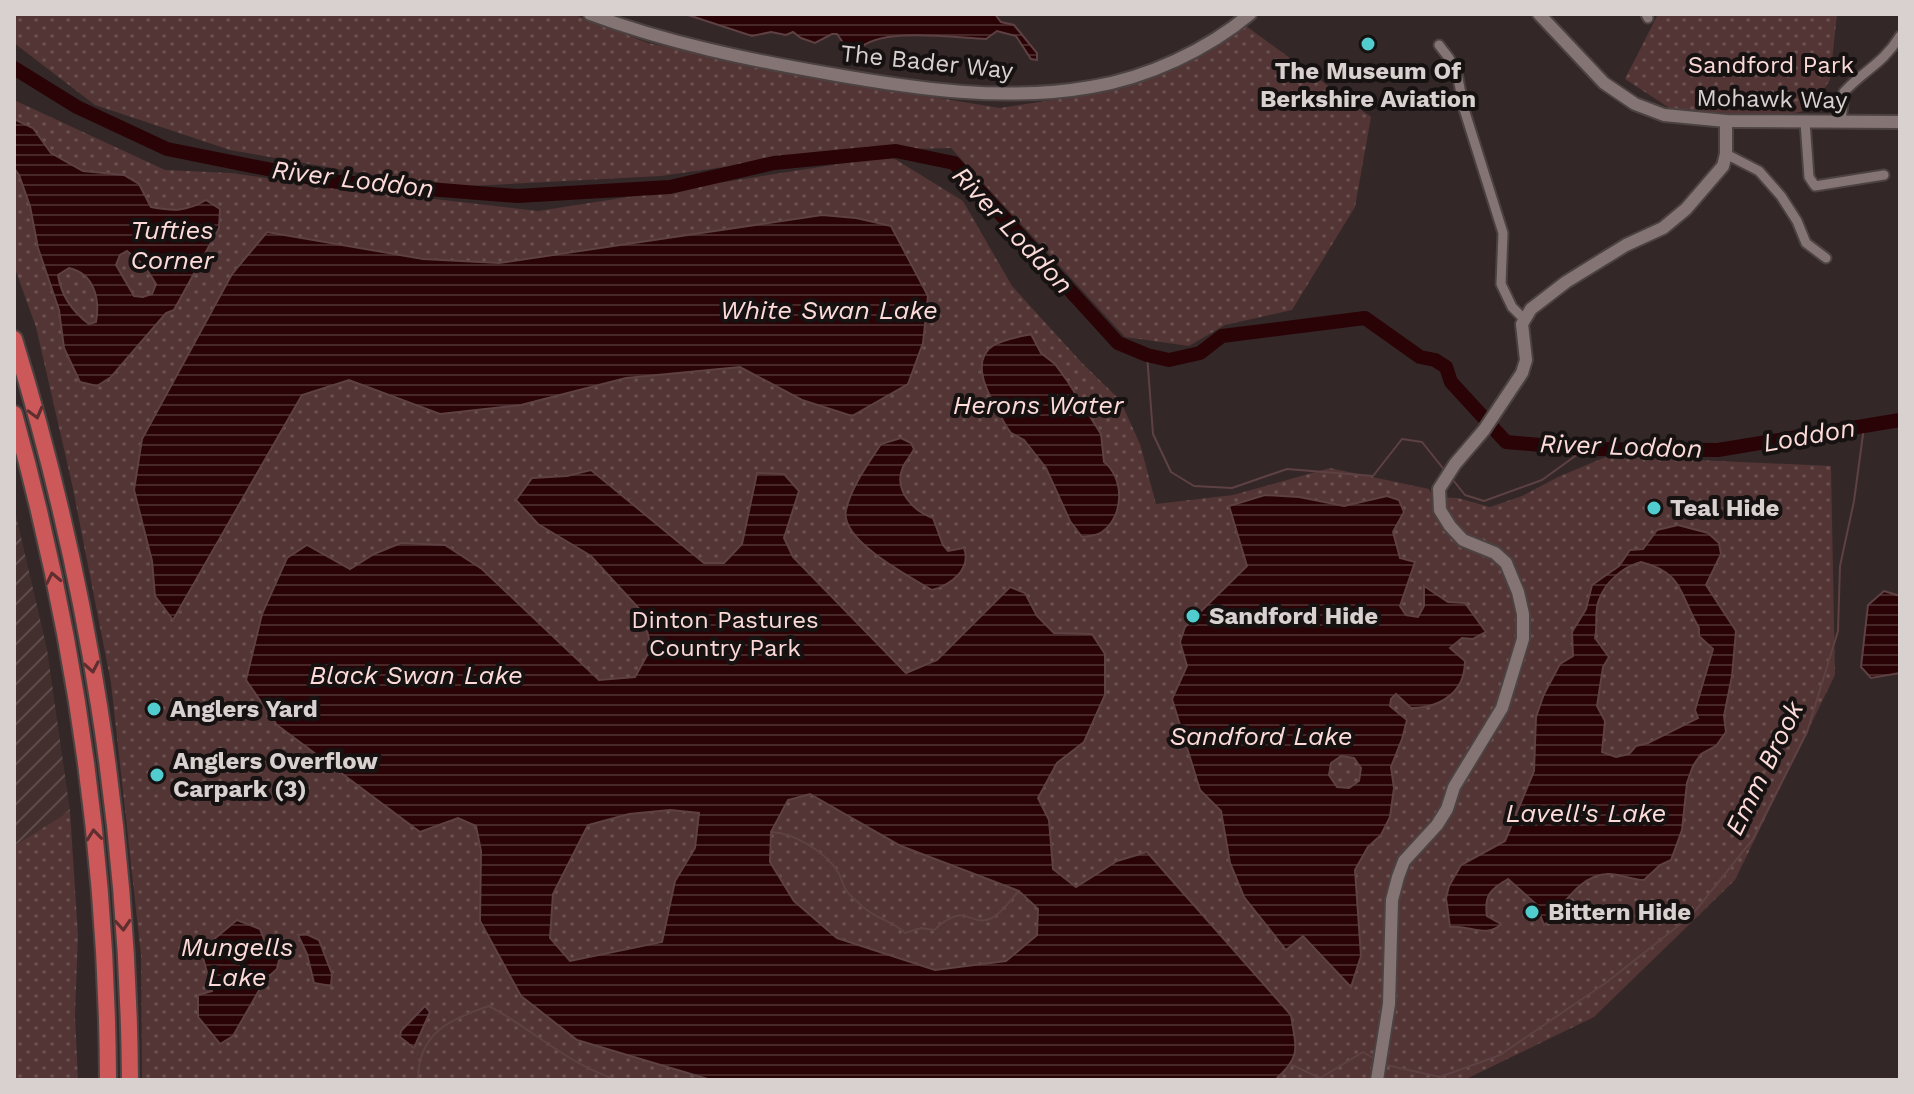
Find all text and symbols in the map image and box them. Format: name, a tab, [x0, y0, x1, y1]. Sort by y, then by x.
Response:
marker: The Museum Of Berkshire Aviation	[1359, 35, 1377, 53]
street label: The Bader Way	[839, 39, 1015, 85]
park label: Sandford Park	[1688, 51, 1855, 79]
place label: The Museum Of Berkshire Aviation	[1260, 57, 1476, 113]
street label: Mohawk Way	[1696, 84, 1848, 114]
water label: River Loddon	[270, 154, 436, 204]
water label: River Loddon	[946, 160, 1080, 300]
water label: Tufties Corner	[130, 215, 215, 275]
water label: White Swan Lake	[720, 295, 938, 325]
water label: Herons Water	[953, 390, 1124, 420]
one-way arrow	[26, 406, 43, 420]
water label: Loddon	[1760, 412, 1858, 458]
water label: River Loddon	[1539, 428, 1703, 464]
place label: Teal Hide	[1670, 494, 1779, 522]
marker: Teal Hide	[1645, 499, 1663, 517]
one-way arrow	[45, 572, 62, 585]
place label: Sandford Hide	[1209, 602, 1378, 630]
park label: Dinton Pastures Country Park	[631, 606, 819, 662]
marker: Sandford Hide	[1184, 607, 1202, 625]
one-way arrow	[83, 660, 100, 674]
water label: Black Swan Lake	[309, 660, 523, 690]
place label: Anglers Yard	[170, 695, 318, 723]
water label: Emm Brook	[1719, 695, 1810, 840]
marker: Anglers Yard	[145, 700, 163, 718]
water label: Sandford Lake	[1169, 721, 1353, 751]
place label: Anglers Overflow Carpark (3)	[173, 747, 378, 803]
marker: Anglers Overflow Carpark (3)	[148, 766, 166, 784]
water label: Lavell's Lake	[1506, 798, 1667, 828]
one-way arrow	[86, 828, 103, 841]
place label: Bittern Hide	[1548, 898, 1691, 926]
marker: Bittern Hide	[1523, 903, 1541, 921]
one-way arrow	[114, 919, 131, 932]
water label: Mungells Lake	[181, 932, 293, 992]

